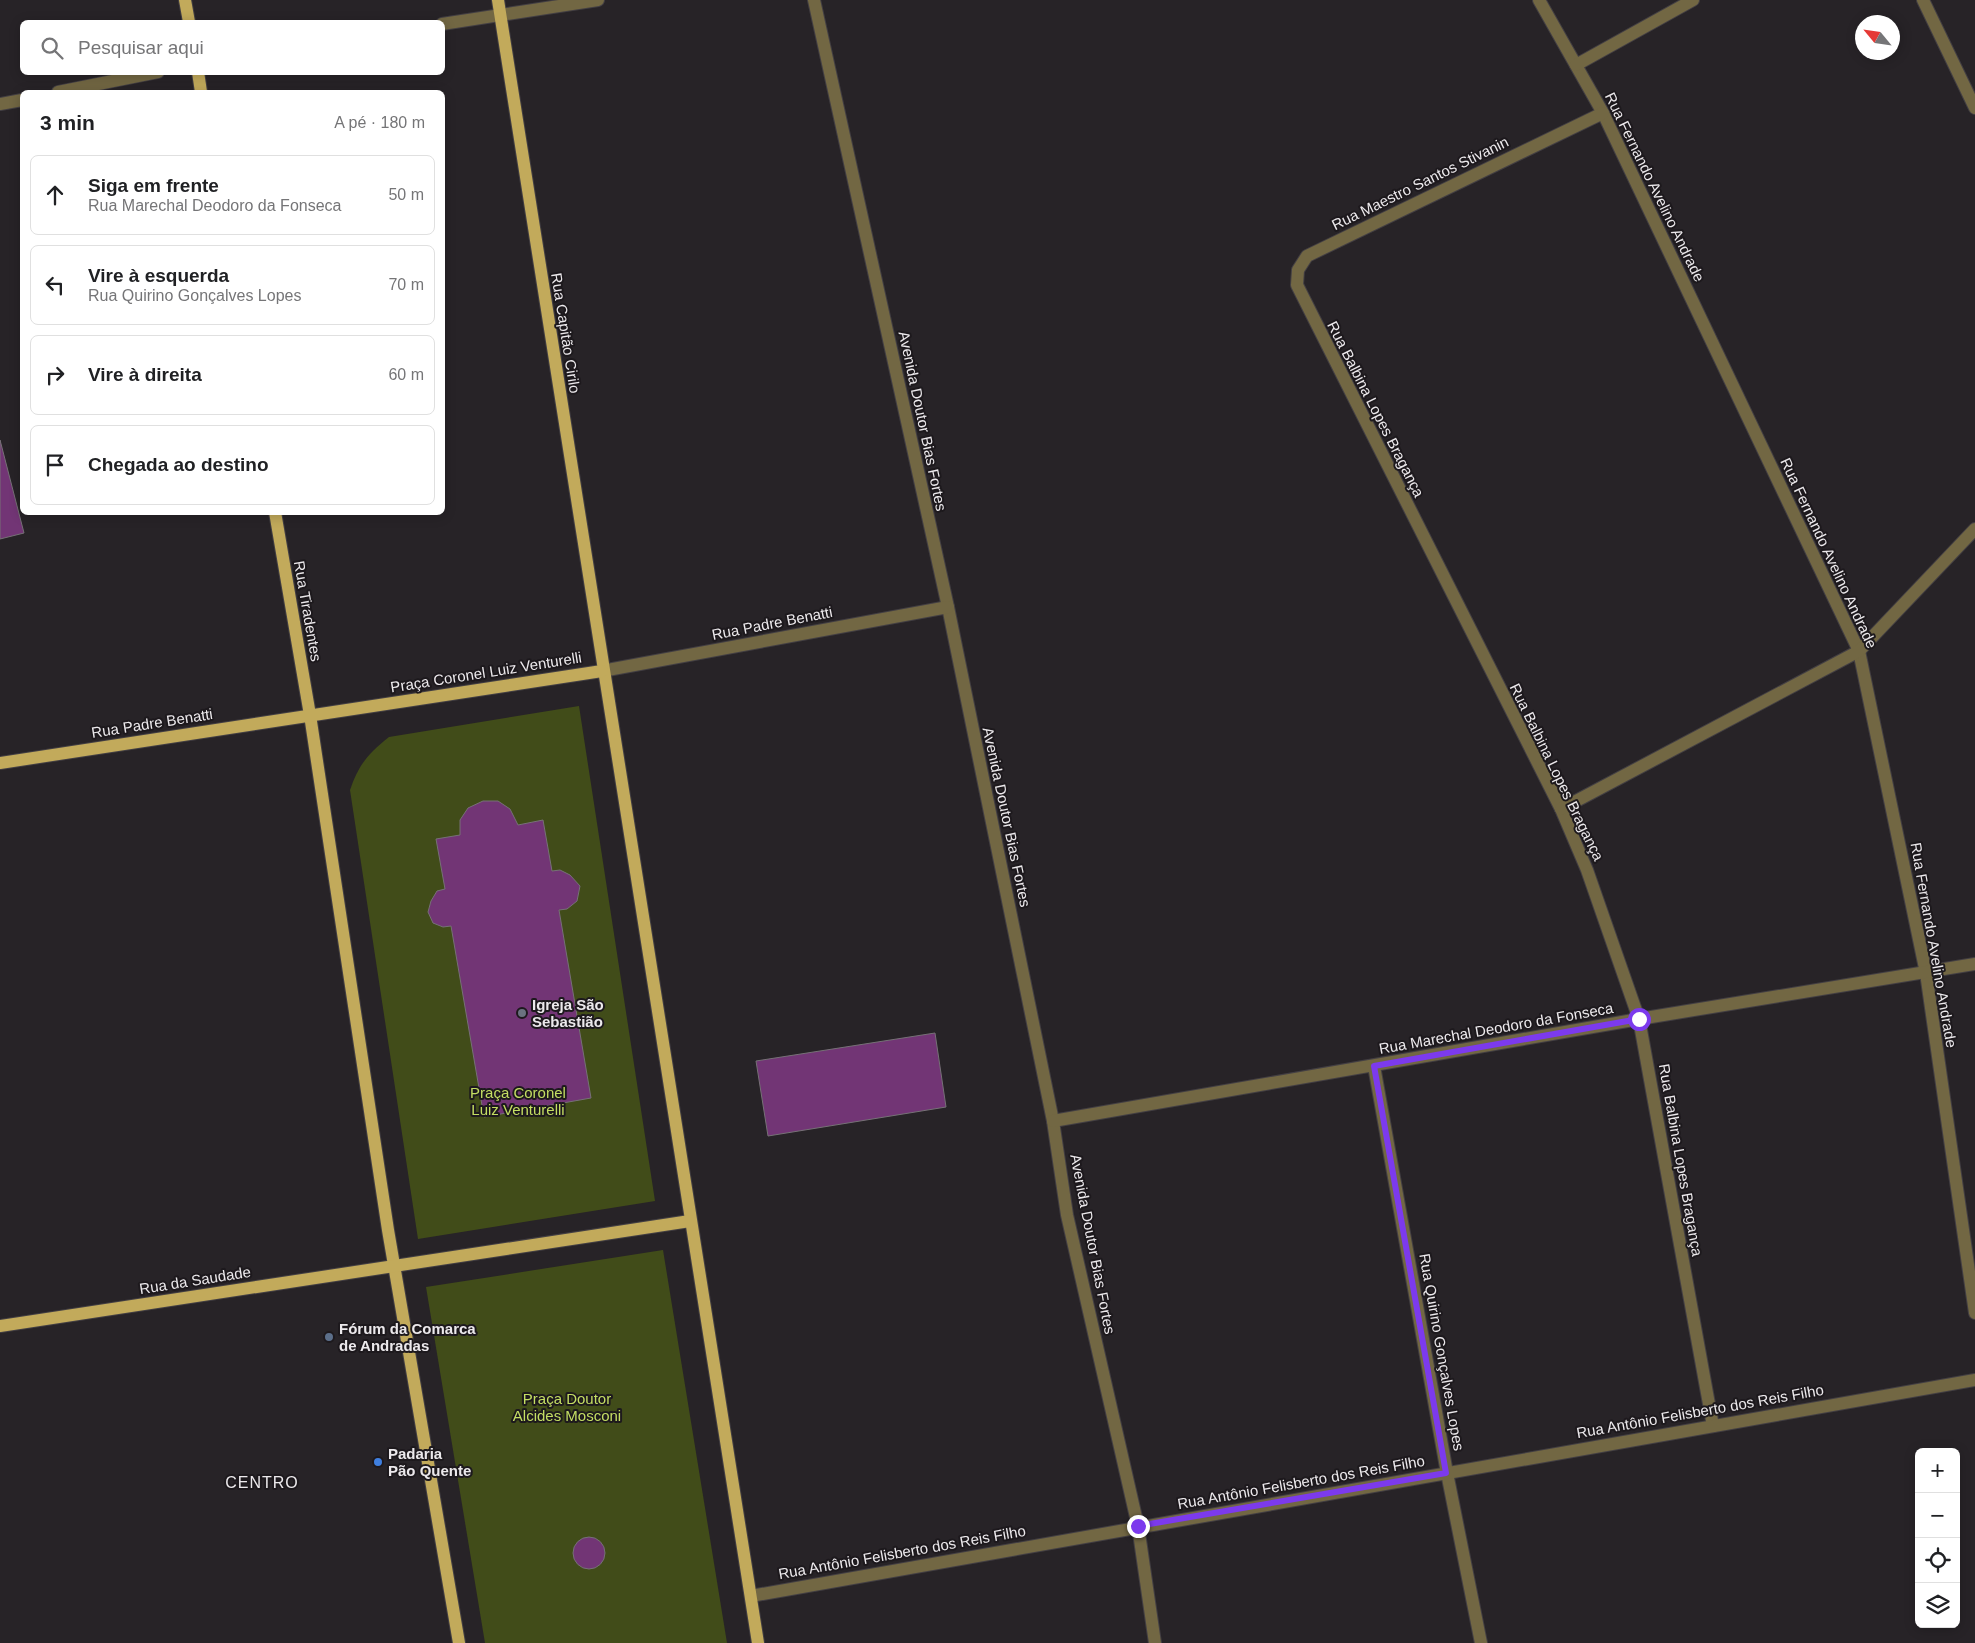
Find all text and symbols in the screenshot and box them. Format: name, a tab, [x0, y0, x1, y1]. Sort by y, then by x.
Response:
north arrow	[1855, 15, 1900, 60]
search box	[20, 20, 445, 75]
icon: search	[38, 34, 66, 62]
text: Pesquisar aqui	[78, 37, 204, 58]
street label: Rua Fernando Avelino Andrade	[1602, 90, 1708, 284]
text: 3 min	[40, 111, 95, 134]
text: A pé · 180 m	[334, 114, 425, 131]
street label: Rua Maestro Santos Stivanin	[1329, 133, 1511, 233]
text: Siga em frente	[88, 175, 219, 196]
icon: ahead	[41, 181, 69, 209]
text: 50 m	[388, 186, 424, 203]
text: Rua Marechal Deodoro da Fonseca	[88, 197, 341, 214]
text: Vire à esquerda	[88, 265, 229, 286]
icon: left	[41, 271, 69, 299]
street label: Rua Capitão Cirilo	[548, 272, 584, 394]
text: 70 m	[388, 276, 424, 293]
text: Rua Quirino Gonçalves Lopes	[88, 287, 301, 304]
street label: Rua Balbina Lopes Bragança	[1324, 318, 1428, 500]
street label: Avenida Doutor Bias Fortes	[896, 330, 950, 512]
icon: right	[41, 361, 69, 389]
text: Vire à direita	[88, 364, 202, 385]
text: 60 m	[388, 366, 424, 383]
icon: arrive	[41, 451, 69, 479]
text: Chegada ao destino	[88, 454, 269, 475]
street label: Rua Fernando Avelino Andrade	[1777, 455, 1881, 651]
street label: Rua Tiradentes	[291, 559, 325, 663]
street label: Rua Padre Benatti	[710, 603, 834, 643]
street label: Praça Coronel Luiz Venturelli	[389, 648, 583, 696]
street label: Rua Balbina Lopes Bragança	[1507, 681, 1608, 864]
street label: Rua Padre Benatti	[90, 705, 214, 741]
street label: Avenida Doutor Bias Fortes	[980, 726, 1034, 908]
street label: Rua Fernando Avelino Andrade	[1908, 841, 1960, 1049]
place label: Igreja São Sebastião	[532, 996, 604, 1030]
street label: Rua Marechal Deodoro da Fonseca	[1378, 999, 1615, 1057]
marker: Igreja São Sebastião	[516, 1007, 528, 1019]
route start	[1628, 1008, 1651, 1031]
street label: Rua Balbina Lopes Bragança	[1656, 1062, 1706, 1258]
park label: Praça Coronel Luiz Venturelli	[470, 1084, 566, 1118]
street label: Avenida Doutor Bias Fortes	[1067, 1152, 1119, 1336]
street label: Rua Quirino Gonçalves Lopes	[1416, 1252, 1468, 1452]
street label: Rua da Saudade	[138, 1263, 252, 1297]
place label: Fórum da Comarca de Andradas	[339, 1320, 476, 1354]
marker: Fórum da Comarca de Andradas	[323, 1331, 335, 1343]
street label: Rua Antônio Felisberto dos Reis Filho	[1575, 1381, 1825, 1441]
park label: Praça Doutor Alcides Mosconi	[513, 1390, 621, 1424]
place label: Padaria Pão Quente	[388, 1445, 471, 1479]
map controls	[1915, 1448, 1960, 1628]
button: +	[1915, 1448, 1960, 1493]
street label: Rua Antônio Felisberto dos Reis Filho	[1176, 1452, 1426, 1512]
marker: Padaria Pão Quente	[372, 1456, 384, 1468]
district label: CENTRO	[225, 1474, 299, 1491]
button: −	[1915, 1493, 1960, 1538]
route end	[1127, 1515, 1150, 1538]
street label: Rua Antônio Felisberto dos Reis Filho	[777, 1522, 1027, 1582]
button: locate	[1915, 1538, 1960, 1583]
button: layers	[1915, 1583, 1960, 1628]

